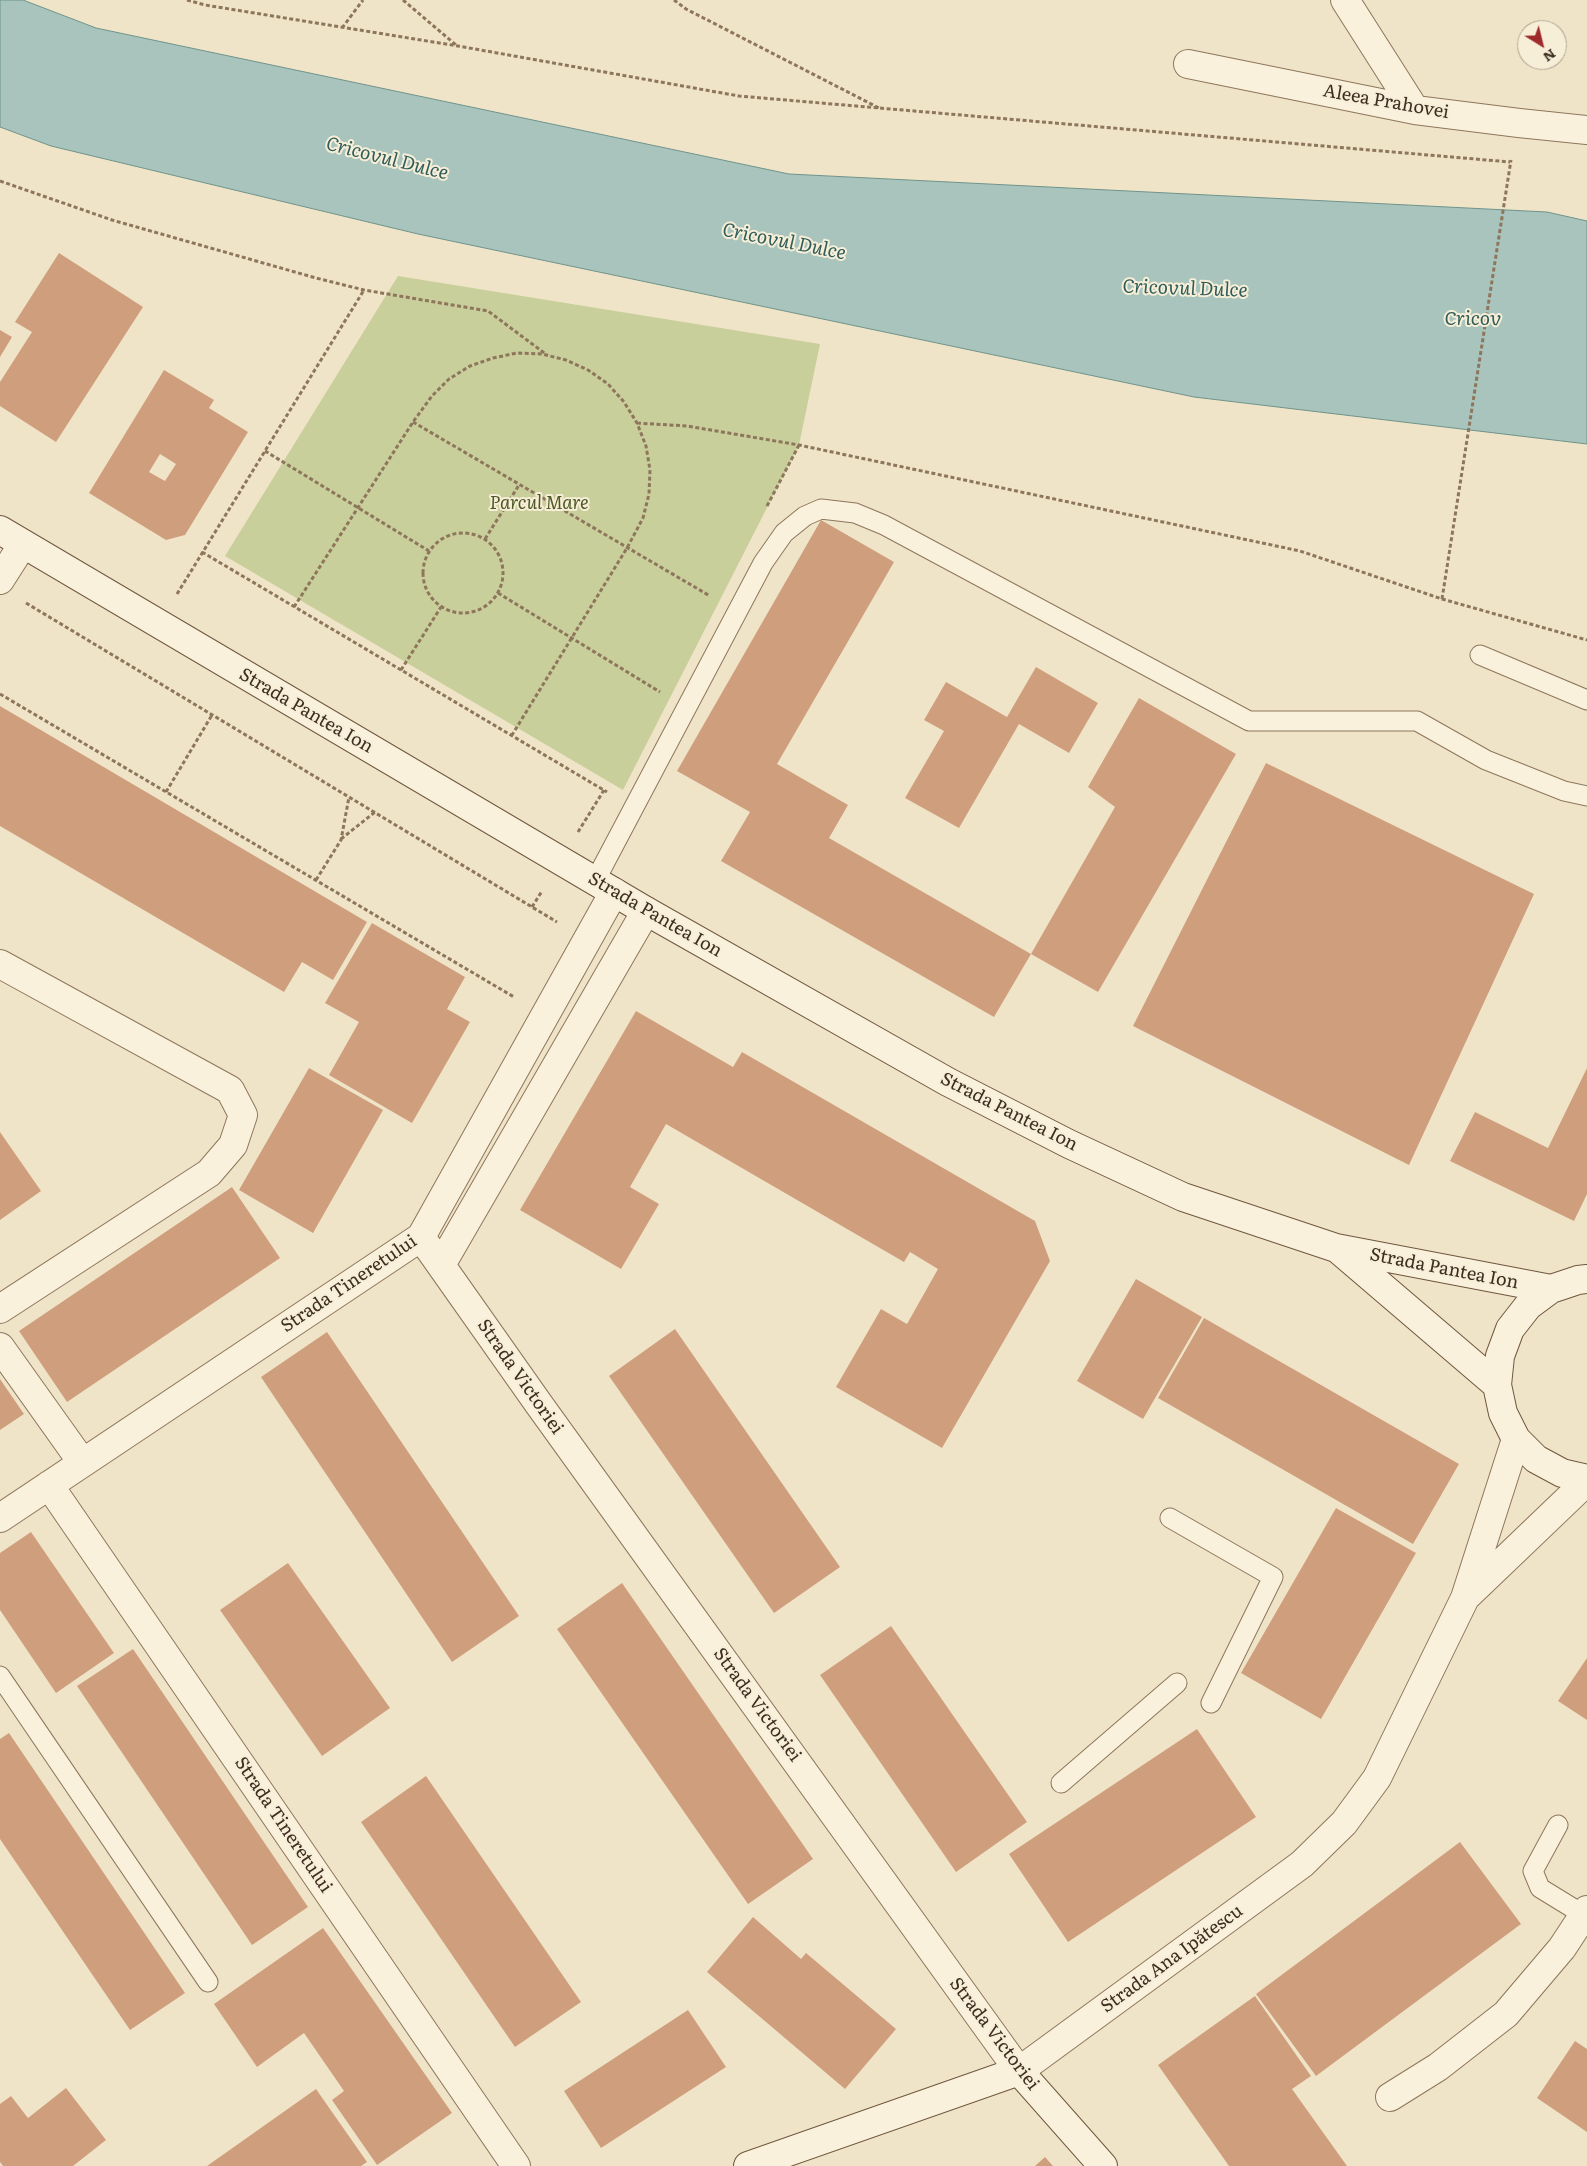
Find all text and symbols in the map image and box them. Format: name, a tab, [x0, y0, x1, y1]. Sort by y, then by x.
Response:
north arrow	[1517, 20, 1567, 70]
text: N	[1540, 45, 1561, 68]
street label: Aleea Prahovei	[1321, 80, 1451, 124]
water label: Cricovul Dulce	[324, 133, 450, 185]
water label: Cricovul Dulce	[720, 219, 848, 265]
water label: Cricovul Dulce	[1122, 275, 1248, 303]
water label: Cricov	[1445, 308, 1501, 330]
park label: Parcul Mare	[490, 493, 588, 515]
street label: Strada Pantea Ion	[235, 664, 377, 758]
street label: Strada Pantea Ion	[584, 868, 726, 962]
street label: Strada Pantea Ion	[937, 1068, 1081, 1156]
street label: Strada Tineretului	[277, 1231, 421, 1337]
street label: Strada Pantea Ion	[1368, 1244, 1520, 1294]
street label: Strada Victoriei	[472, 1315, 568, 1439]
street label: Strada Victoriei	[708, 1644, 806, 1766]
street label: Strada Tineretului	[230, 1753, 336, 1897]
street label: Strada Ana Ipătescu	[1097, 1900, 1247, 2018]
street label: Strada Victoriei	[945, 1973, 1043, 2095]

